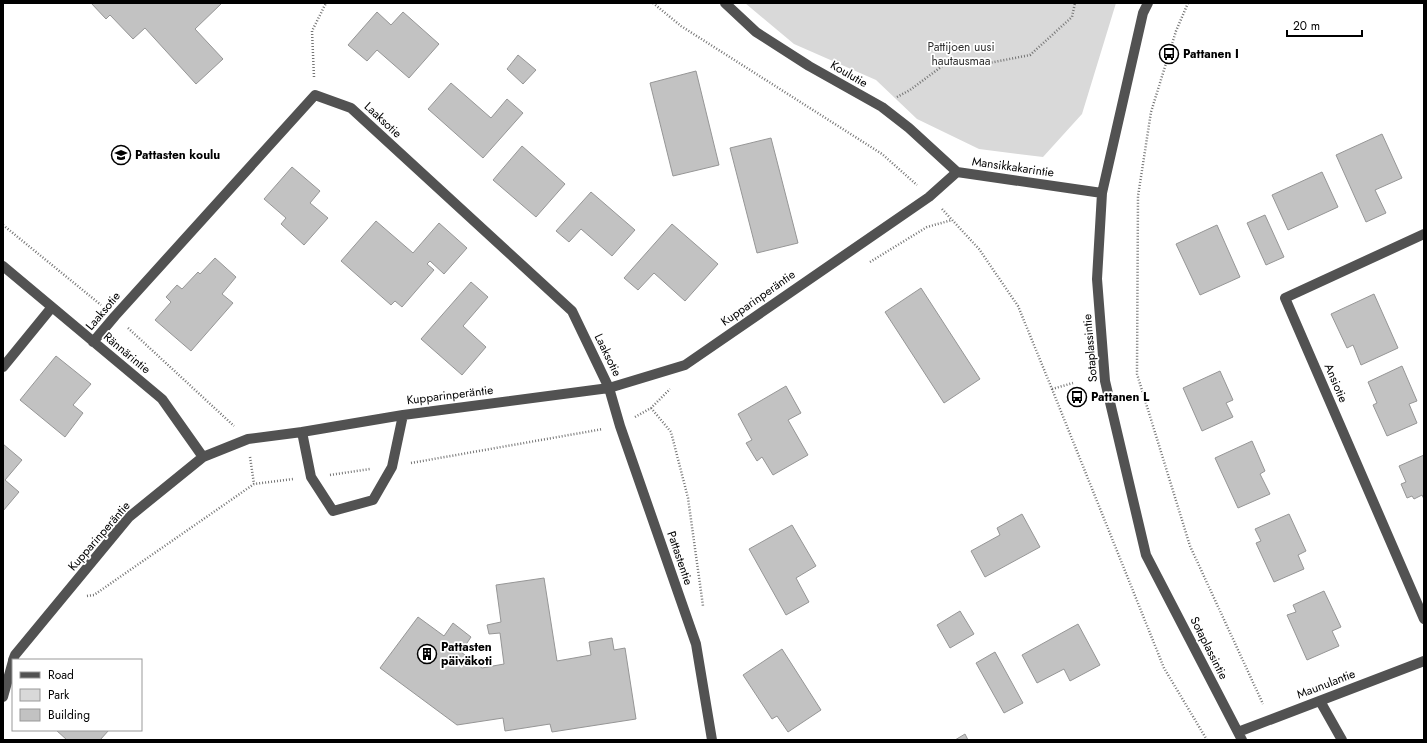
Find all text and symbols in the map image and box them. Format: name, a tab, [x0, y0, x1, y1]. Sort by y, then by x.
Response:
scale bar	[1287, 12, 1362, 38]
text: 20 m	[1293, 17, 1320, 35]
park label: Pattijoen uusi hautausmaa	[927, 38, 995, 70]
bus stop icon: Pattanen I	[1158, 43, 1180, 65]
place label: Pattanen I	[1183, 45, 1239, 63]
street label: Koulutie	[827, 56, 871, 92]
street label: Laaksotie	[360, 98, 406, 142]
school or university icon: Pattasten koulu	[110, 144, 132, 166]
place label: Pattasten koulu	[135, 146, 220, 164]
street label: Mansikkakarintie	[971, 152, 1055, 182]
street label: Kupparinperäntie	[717, 266, 799, 330]
street label: Laaksotie	[81, 288, 125, 334]
street label: Sotaplassintie	[1078, 313, 1102, 383]
street label: Rännärintie	[100, 328, 154, 378]
street label: Laaksotie	[590, 330, 626, 380]
street label: Ansiotie	[1320, 361, 1352, 405]
street label: Kupparinperäntie	[406, 381, 494, 409]
bus stop icon: Pattanen L	[1066, 386, 1088, 408]
place label: Pattanen L	[1091, 388, 1150, 406]
street label: Kupparinperäntie	[64, 497, 134, 575]
street label: Pattastentie	[662, 529, 698, 587]
street label: Sotaplassintie	[1185, 613, 1233, 683]
place label: Pattasten päiväkoti	[441, 638, 492, 670]
building icon: Pattasten päiväkoti	[416, 643, 438, 665]
legend	[12, 659, 142, 731]
street label: Maunulantie	[1294, 665, 1358, 703]
text: Road	[48, 666, 74, 684]
text: Park	[48, 686, 70, 704]
text: Building	[48, 706, 90, 724]

